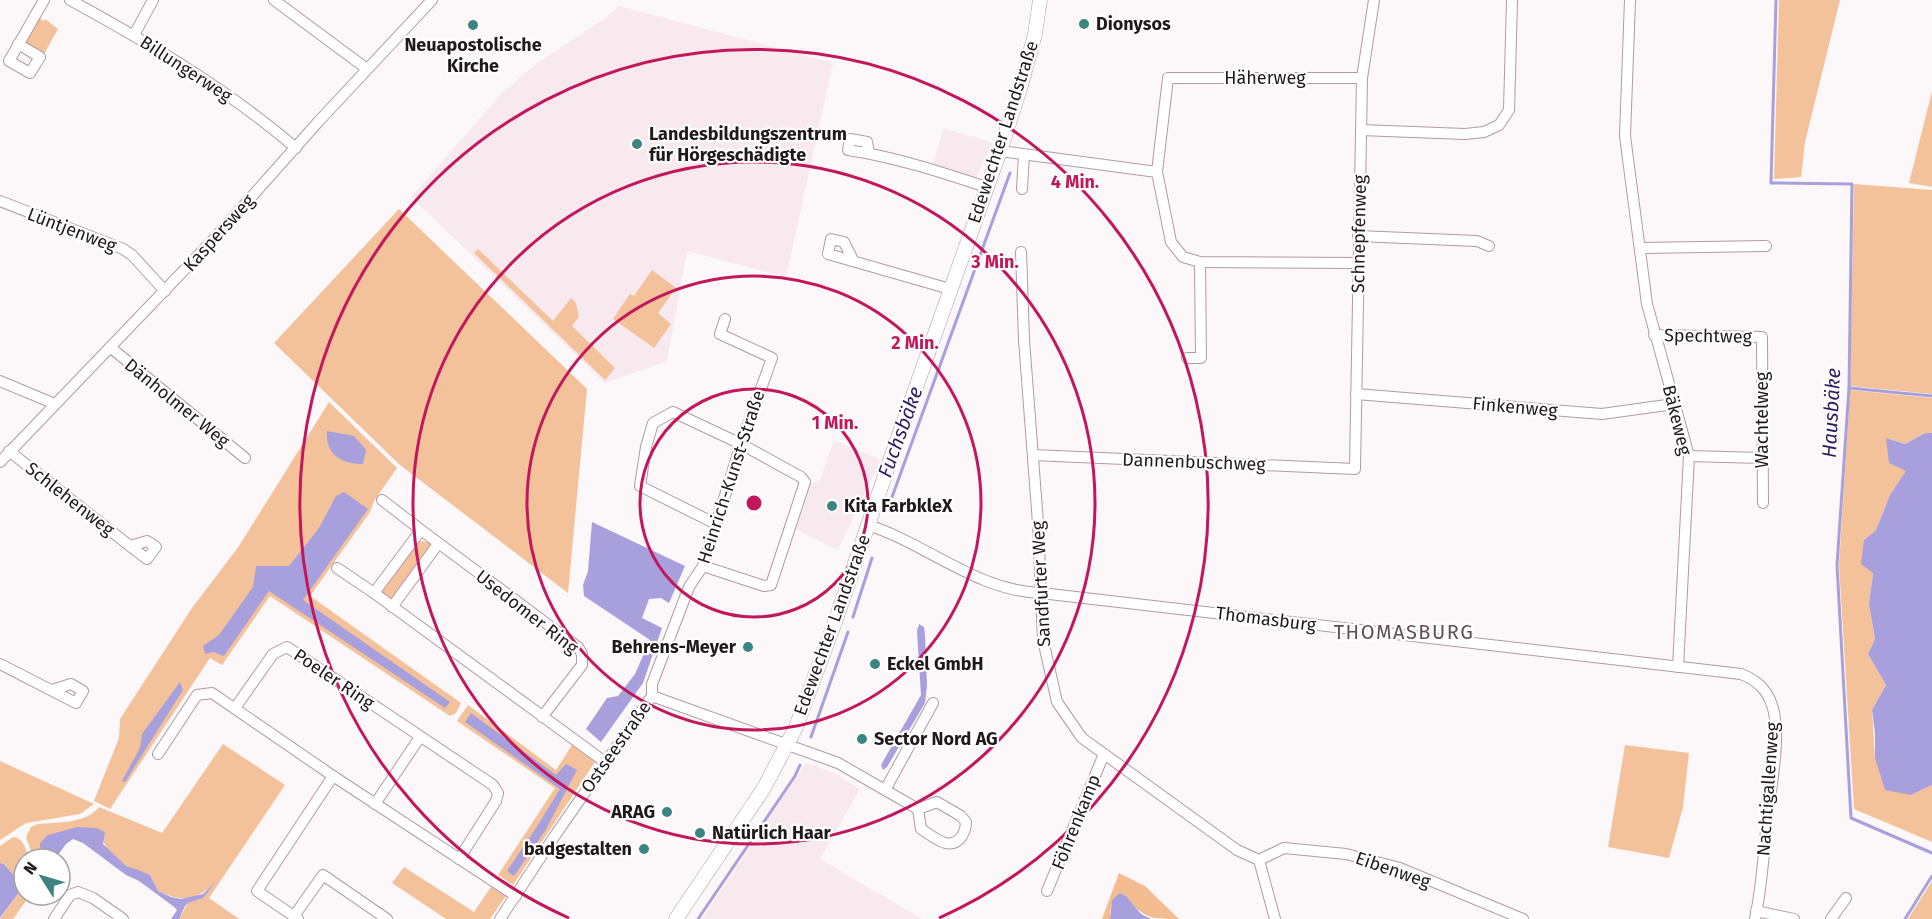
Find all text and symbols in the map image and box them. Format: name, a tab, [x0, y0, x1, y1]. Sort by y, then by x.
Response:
place label: Dionysos	[1096, 13, 1171, 35]
marker: Dionysos	[1077, 17, 1091, 31]
marker: Neuapostolische Kirche	[466, 18, 480, 32]
street label: Billungerweg	[136, 31, 237, 107]
place label: Neuapostolische Kirche	[404, 34, 542, 77]
street label: Edewechter Landstraße	[963, 38, 1043, 226]
street label: Häherweg	[1224, 67, 1306, 89]
place label: Landesbildungszentrum für Hörgeschädigte	[649, 123, 847, 166]
marker: Landesbildungszentrum für Hörgeschädigte	[630, 137, 644, 151]
text: 4 Min.	[1051, 171, 1099, 193]
street label: Schnepfenweg	[1347, 174, 1371, 293]
street label: Kaspersweg	[179, 189, 260, 276]
street label: Lüntjenweg	[24, 203, 120, 257]
text: 3 Min.	[970, 251, 1019, 273]
street label: Spechtweg	[1664, 324, 1753, 348]
text: 2 Min.	[891, 332, 939, 354]
street label: Dänholmer Weg	[120, 354, 235, 453]
water label: Hausbäke	[1817, 368, 1845, 458]
street label: Wachtelweg	[1751, 371, 1773, 468]
water label: Fuchsbäke	[872, 383, 928, 481]
street label: Bäkeweg	[1658, 383, 1696, 458]
street label: Heinrich-Kunst-Straße	[693, 387, 769, 567]
street label: Finkenweg	[1472, 392, 1559, 422]
text: 1 Min.	[812, 412, 858, 434]
street label: Dannenbuschweg	[1122, 449, 1267, 476]
street label: Schlehenweg	[21, 457, 119, 541]
centre of rings	[744, 493, 764, 513]
place label: Kita FarbkleX	[844, 495, 953, 517]
marker: Kita FarbkleX	[825, 499, 839, 513]
street label: Sandfurter Weg	[1027, 520, 1055, 647]
street label: Edewechter Landstraße	[789, 532, 875, 718]
street label: Usedomer Ring	[471, 565, 583, 659]
street label: Thomasburg	[1215, 602, 1318, 636]
district label: THOMASBURG	[1334, 620, 1474, 644]
place label: Behrens-Meyer	[611, 636, 737, 658]
marker: Behrens-Meyer	[741, 640, 755, 654]
street label: Poeler Ring	[289, 644, 379, 714]
place label: Eckel GmbH	[887, 653, 984, 675]
marker: Eckel GmbH	[868, 657, 882, 671]
street label: Ostseestraße	[576, 697, 656, 797]
street label: Nachtigallenweg	[1752, 721, 1784, 857]
place label: Sector Nord AG	[874, 728, 998, 750]
marker: Sector Nord AG	[855, 732, 869, 746]
street label: Föhrenkamp	[1047, 771, 1105, 873]
place label: ARAG	[610, 801, 655, 823]
marker: ARAG	[660, 805, 674, 819]
place label: Natürlich Haar	[712, 822, 832, 844]
marker: Natürlich Haar	[693, 826, 707, 840]
place label: badgestalten	[524, 838, 632, 860]
marker: badgestalten	[637, 842, 651, 856]
north arrow	[12, 847, 72, 907]
street label: Eibenweg	[1353, 847, 1434, 893]
text: N	[20, 858, 41, 878]

